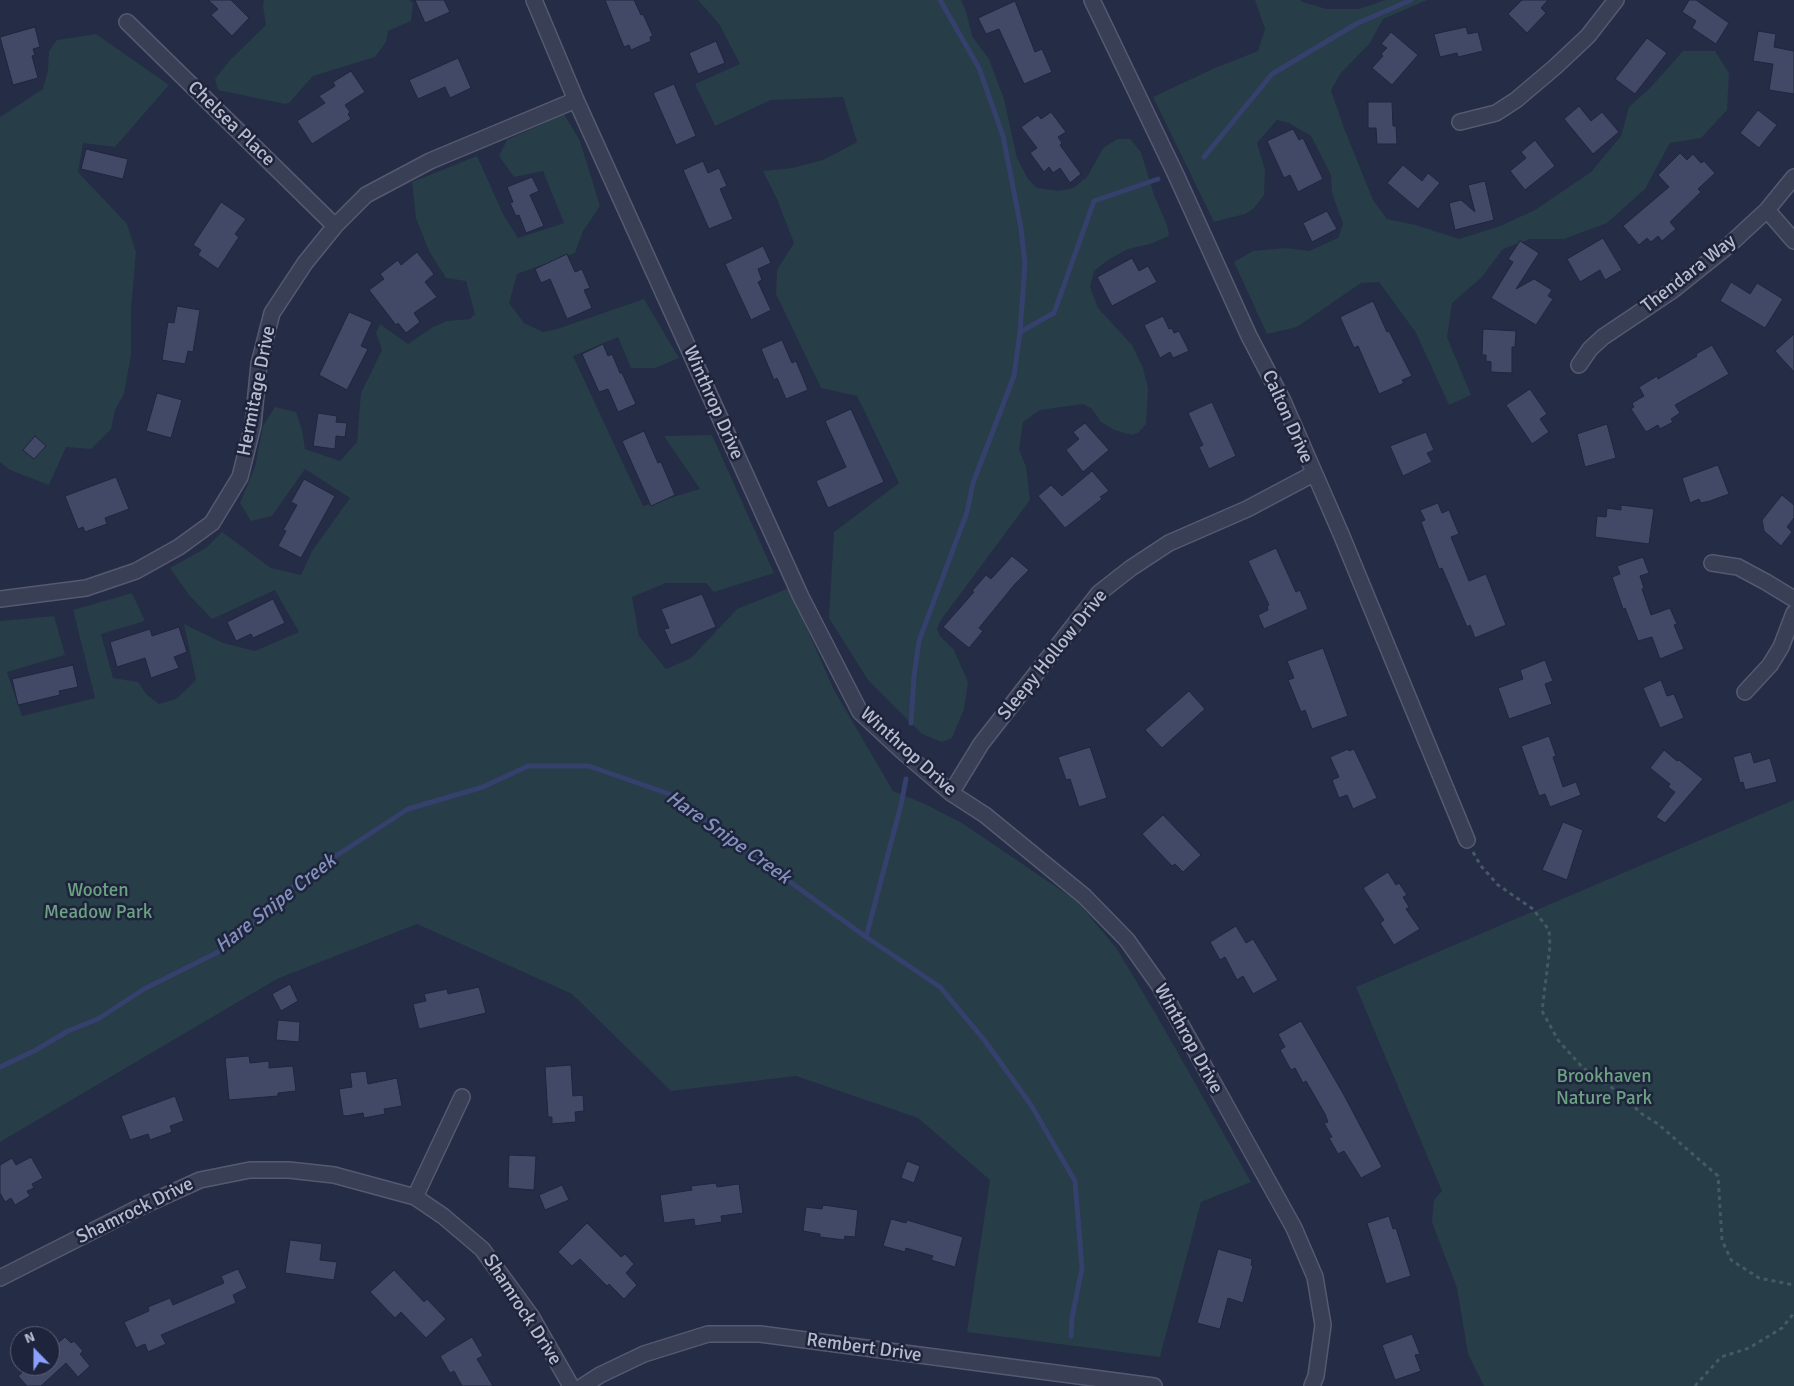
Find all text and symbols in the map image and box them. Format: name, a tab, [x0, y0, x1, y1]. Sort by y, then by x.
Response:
street label: Chelsea Place	[182, 77, 280, 171]
street label: Thendara Way	[1637, 230, 1741, 318]
street label: Hermitage Drive	[233, 324, 281, 458]
street label: Winthrop Drive	[678, 343, 748, 463]
street label: Calton Drive	[1256, 367, 1318, 467]
street label: Sleepy Hollow Drive	[993, 585, 1113, 725]
street label: Winthrop Drive	[855, 703, 961, 801]
water label: Hare Snipe Creek	[661, 786, 795, 890]
water label: Hare Snipe Creek	[211, 849, 341, 959]
park label: Wooten Meadow Park	[44, 880, 152, 924]
street label: Winthrop Drive	[1148, 980, 1228, 1098]
park label: Brookhaven Nature Park	[1556, 1066, 1652, 1110]
street label: Shamrock Drive	[73, 1173, 197, 1249]
street label: Shamrock Drive	[478, 1250, 566, 1370]
north arrow	[10, 1326, 60, 1376]
text: N	[22, 1328, 37, 1347]
street label: Rembert Drive	[805, 1329, 923, 1367]

